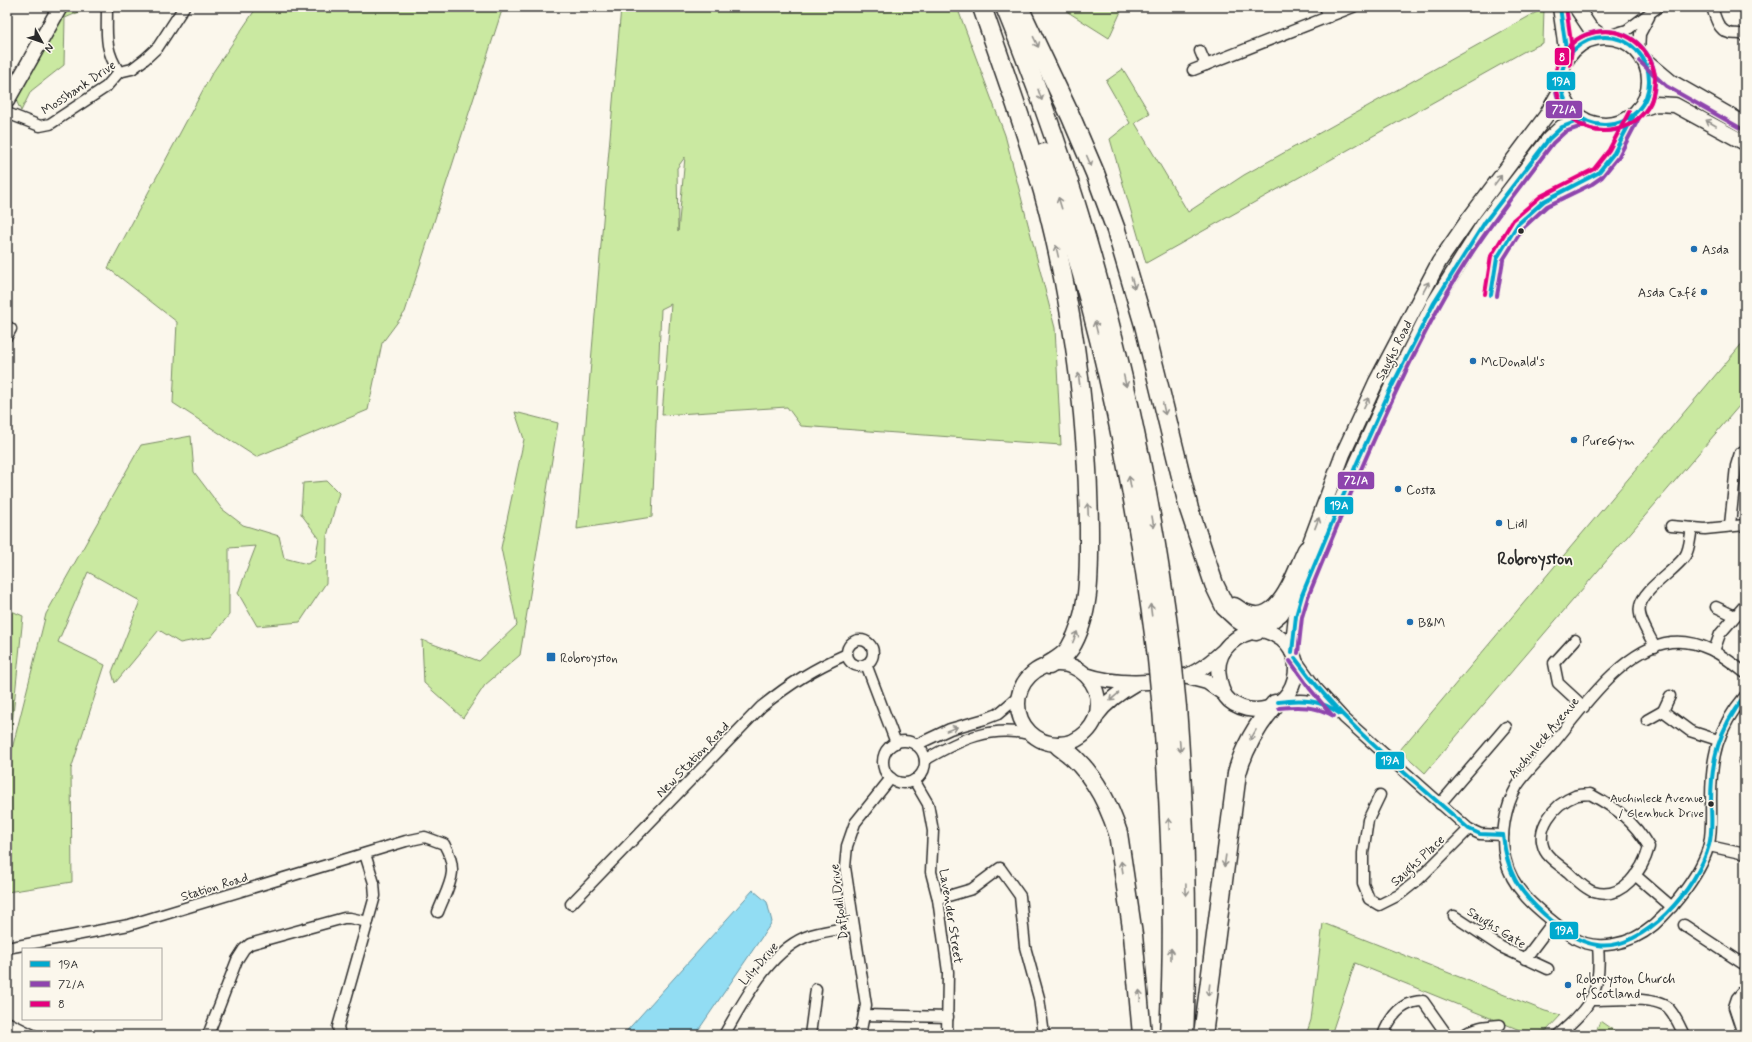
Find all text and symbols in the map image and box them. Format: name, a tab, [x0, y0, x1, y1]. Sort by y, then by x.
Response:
north arrow	[22, 22, 62, 62]
one-way arrow	[1033, 36, 1040, 48]
text: N	[41, 40, 57, 55]
line badge: 8	[1554, 47, 1570, 66]
text: 8	[1559, 51, 1565, 65]
street label: Mossbank Drive	[38, 57, 120, 119]
line badge: 19A	[1546, 71, 1576, 91]
text: 19A	[1552, 75, 1570, 89]
one-way arrow	[1036, 89, 1044, 101]
line badge: 72/A	[1545, 100, 1583, 119]
text: 72/A	[1552, 103, 1576, 117]
one-way arrow	[1705, 119, 1717, 127]
one-way arrow	[1086, 154, 1094, 166]
one-way arrow	[1494, 174, 1503, 185]
one-way arrow	[1056, 196, 1063, 209]
unlabelled marker	[1516, 226, 1526, 236]
place label: Asda	[1702, 242, 1729, 259]
marker: Asda	[1689, 244, 1699, 254]
one-way arrow	[1053, 245, 1061, 258]
one-way arrow	[1130, 276, 1137, 289]
one-way arrow	[1422, 281, 1430, 293]
place label: Asda Café	[1638, 285, 1696, 302]
marker: Asda Café	[1699, 287, 1709, 297]
street label: Saughs Road	[1372, 318, 1419, 385]
one-way arrow	[1092, 321, 1099, 334]
place label: McDonald's	[1481, 354, 1545, 371]
marker: McDonald's	[1468, 356, 1478, 366]
one-way arrow	[1075, 373, 1083, 386]
one-way arrow	[1121, 374, 1129, 387]
one-way arrow	[1363, 397, 1370, 409]
one-way arrow	[1160, 402, 1168, 415]
place label: PureGym	[1582, 433, 1635, 450]
marker: PureGym	[1569, 435, 1579, 445]
line badge: 72/A	[1337, 471, 1375, 490]
text: 72/A	[1344, 474, 1368, 488]
one-way arrow	[1126, 476, 1134, 489]
place label: Costa	[1406, 482, 1437, 499]
marker: Costa	[1393, 484, 1403, 494]
line badge: 19A	[1324, 496, 1354, 515]
text: 19A	[1330, 499, 1348, 513]
one-way arrow	[1085, 503, 1092, 516]
one-way arrow	[1149, 515, 1157, 528]
one-way arrow	[1314, 516, 1321, 529]
place label: Lidl	[1507, 516, 1527, 533]
marker: Lidl	[1494, 518, 1504, 528]
district label: Robroyston	[1497, 548, 1573, 571]
one-way arrow	[1147, 604, 1155, 617]
place label: B&M	[1418, 615, 1445, 632]
marker: B&M	[1405, 617, 1415, 627]
one-way arrow	[1071, 632, 1079, 644]
place label: Robroyston	[560, 650, 618, 667]
marker: Robroyston	[545, 651, 557, 663]
one-way arrow	[1109, 692, 1119, 701]
street label: Auchinleck Avenue	[1505, 693, 1583, 782]
street label: New Station Road	[653, 719, 734, 802]
one-way arrow	[945, 724, 957, 732]
one-way arrow	[1248, 729, 1256, 741]
one-way arrow	[1177, 739, 1184, 752]
line badge: 19A	[1375, 751, 1405, 770]
text: 19A	[1381, 754, 1399, 768]
place label: Auchinleck Avenue / Glenbuck Drive	[1610, 791, 1704, 822]
marker: Auchinleck Avenue / Glenbuck Drive	[1706, 799, 1716, 809]
one-way arrow	[1166, 818, 1173, 831]
street label: Saughs Place	[1387, 832, 1450, 892]
one-way arrow	[1221, 854, 1229, 867]
one-way arrow	[1118, 861, 1126, 874]
street label: Daffodil Drive	[826, 863, 855, 941]
street label: Lavender Street	[935, 868, 966, 965]
street label: Station Road	[179, 869, 250, 906]
one-way arrow	[1182, 883, 1190, 896]
street label: Saughs Gate	[1462, 903, 1529, 955]
line badge: 19A	[1549, 921, 1579, 940]
text: 19A	[1555, 924, 1573, 938]
street label: Lily Drive	[736, 939, 783, 989]
legend	[22, 948, 162, 1020]
one-way arrow	[1167, 948, 1175, 961]
text: 19A	[58, 957, 79, 973]
place label: Robroyston Church of Scotland	[1576, 971, 1676, 1003]
text: 72/A	[58, 977, 85, 993]
marker: Robroyston Church of Scotland	[1563, 980, 1573, 990]
one-way arrow	[1205, 983, 1213, 996]
one-way arrow	[1136, 990, 1143, 1003]
text: 8	[58, 997, 65, 1013]

